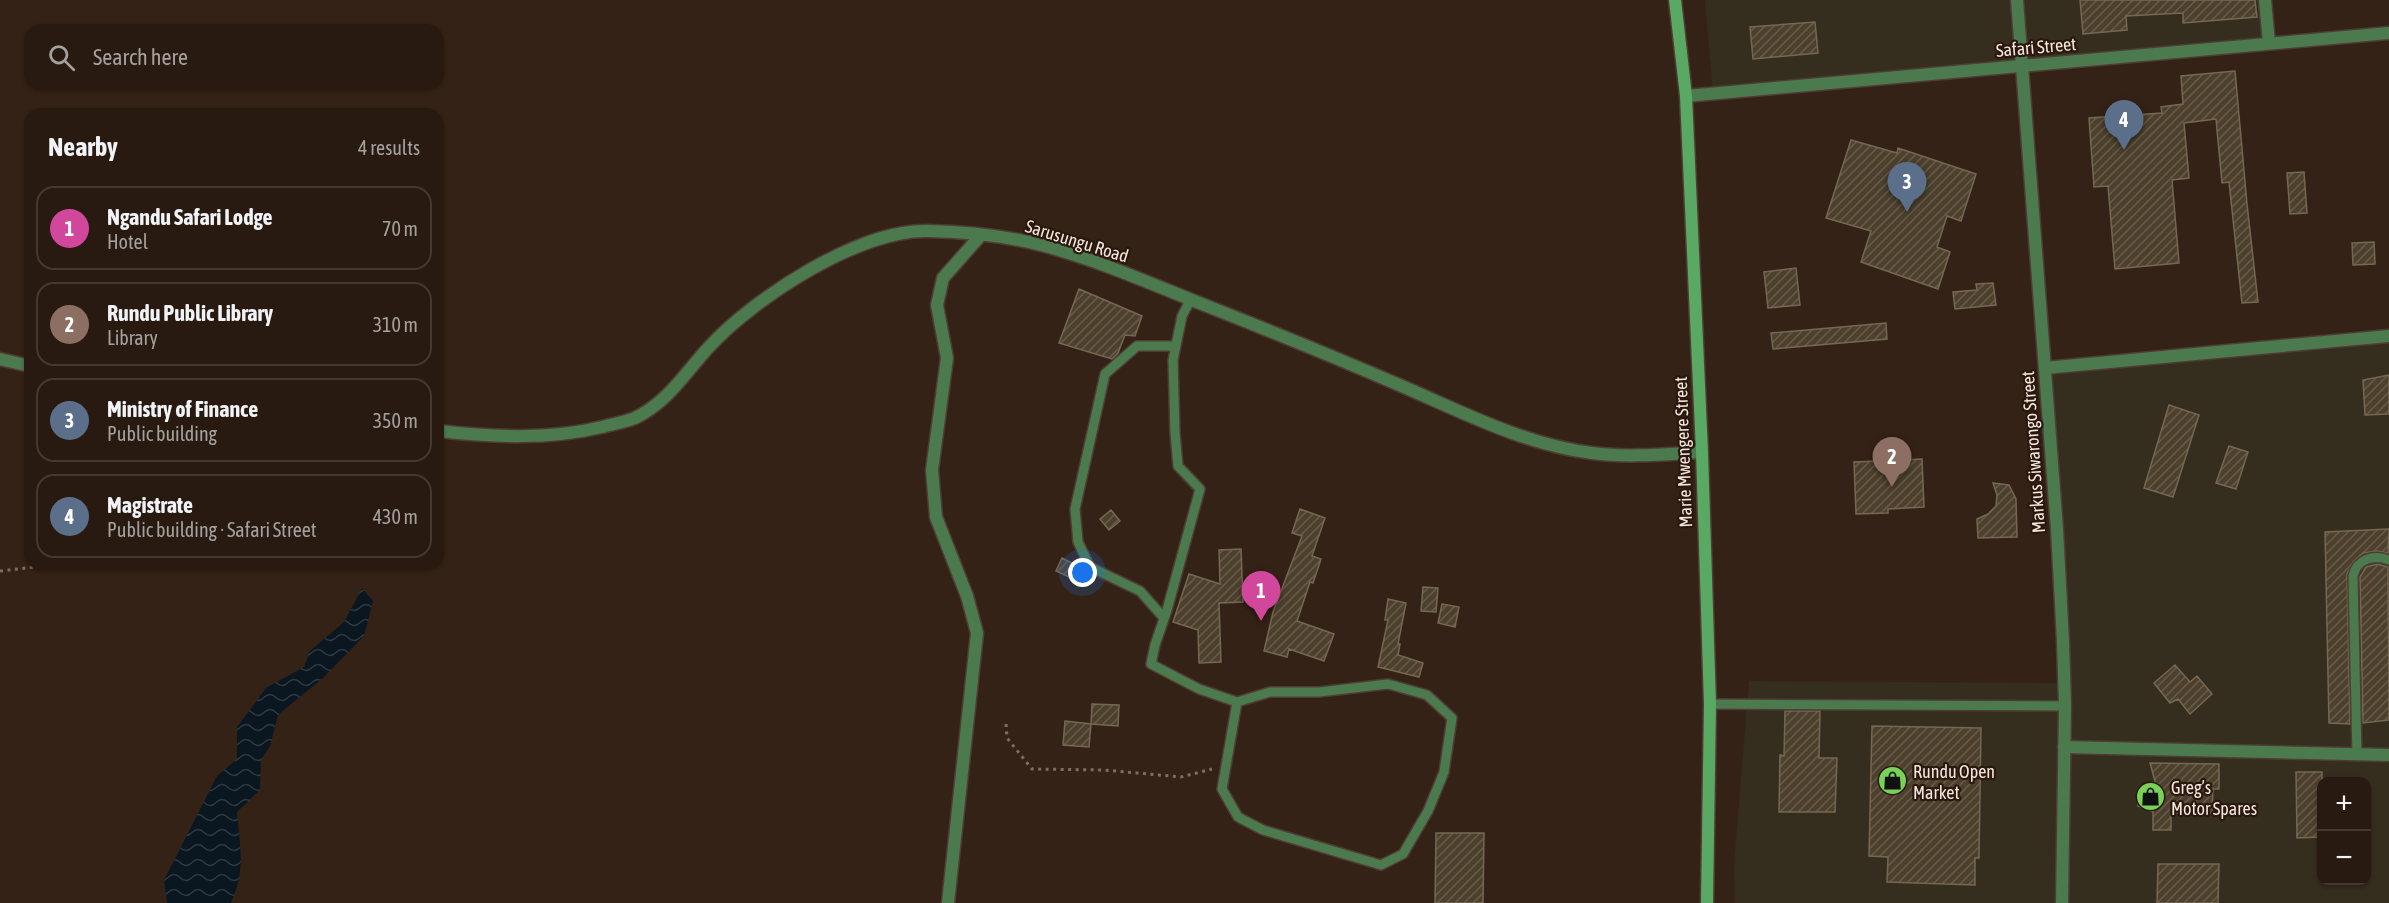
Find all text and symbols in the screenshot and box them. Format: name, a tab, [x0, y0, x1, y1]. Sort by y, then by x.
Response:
search box	[24, 24, 444, 90]
street label: Safari Street	[1995, 33, 2077, 61]
icon: search	[45, 41, 78, 74]
text: Search here	[93, 44, 188, 70]
pin: 4	[2104, 100, 2144, 150]
text: Nearby	[48, 132, 118, 162]
text: 4 results	[358, 136, 420, 159]
pin: 3	[1888, 162, 1926, 212]
text: Ngandu Safari Lodge	[107, 204, 273, 230]
street label: Sarusungu Road	[1023, 215, 1131, 267]
text: 1	[65, 217, 74, 240]
text: 70 m	[382, 217, 418, 240]
text: Hotel	[107, 230, 148, 253]
text: Rundu Public Library	[107, 300, 273, 326]
text: 2	[65, 313, 74, 336]
text: 310 m	[373, 313, 418, 336]
text: Library	[107, 326, 158, 349]
street label: Markus Siwarongo Street	[2017, 370, 2049, 534]
street label: Marie Mwengere Street	[1670, 376, 1696, 528]
text: Ministry of Finance	[107, 396, 258, 422]
text: 3	[65, 409, 74, 432]
text: 350 m	[373, 409, 418, 432]
text: Public building	[107, 422, 217, 445]
pin: 2	[1872, 438, 1912, 487]
text: Magistrate	[107, 492, 193, 518]
text: 4	[65, 505, 74, 528]
text: 430 m	[373, 505, 418, 528]
text: Public building · Safari Street	[107, 518, 317, 541]
your location	[1068, 558, 1097, 587]
pin: 1	[1242, 572, 1280, 621]
place label: Rundu Open Market	[1913, 761, 1995, 803]
shop icon: Rundu Open Market	[1876, 765, 1908, 797]
place label: Greg’s Motor Spares	[2171, 777, 2257, 819]
map controls	[2317, 777, 2371, 885]
button: +	[2317, 777, 2371, 831]
shop icon: Greg’s Motor Spares	[2134, 781, 2166, 813]
button: −	[2317, 831, 2371, 885]

